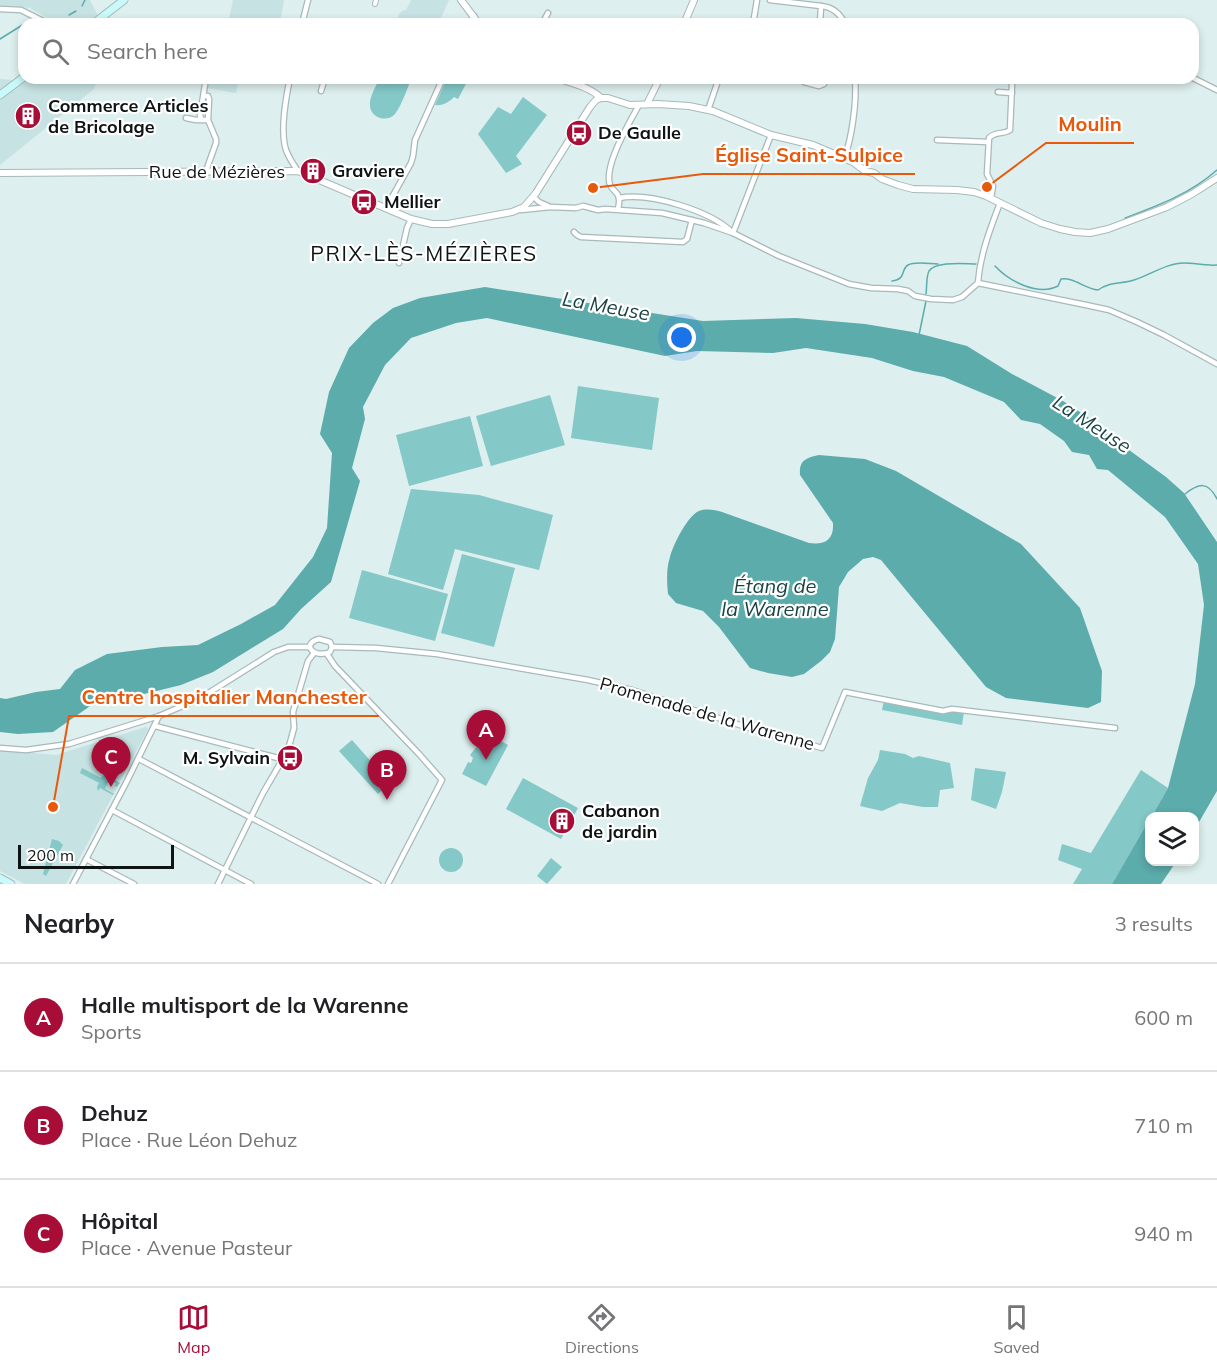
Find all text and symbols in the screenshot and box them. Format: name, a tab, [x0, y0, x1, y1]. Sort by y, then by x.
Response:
search box	[18, 18, 1199, 84]
icon: search	[39, 35, 72, 68]
text: Search here	[87, 37, 208, 65]
place label: Commerce Articles de Bricolage	[48, 94, 208, 138]
building icon: Commerce Articles de Bricolage	[13, 101, 43, 131]
callout: Moulin	[1046, 105, 1134, 143]
text: Moulin	[1058, 111, 1122, 136]
bus stop icon: De Gaulle	[564, 118, 594, 148]
place label: De Gaulle	[598, 121, 681, 144]
callout: Église Saint-Sulpice	[703, 136, 915, 174]
text: Église Saint-Sulpice	[715, 142, 903, 167]
building icon: Graviere	[298, 156, 328, 186]
place label: Graviere	[332, 159, 405, 182]
street label: Rue de Mézières	[149, 160, 285, 183]
bus stop icon: Mellier	[349, 187, 379, 217]
place label: Mellier	[384, 190, 441, 213]
district label: PRIX-LÈS-MÉZIÈRES	[310, 240, 538, 266]
water label: La Meuse	[560, 286, 652, 326]
your location	[667, 323, 696, 352]
water label: La Meuse	[1048, 389, 1136, 458]
water label: Étang de la Warenne	[721, 573, 829, 621]
street label: Promenade de la Warenne	[597, 672, 817, 755]
callout: Centre hospitalier Manchester	[69, 678, 379, 716]
text: Centre hospitalier Manchester	[81, 684, 367, 709]
pin: A	[466, 710, 506, 760]
pin: C	[92, 738, 130, 787]
bus stop icon: M. Sylvain	[275, 743, 305, 773]
place label: M. Sylvain	[183, 746, 270, 769]
pin: B	[368, 750, 406, 800]
place label: Cabanon de jardin	[582, 799, 660, 843]
building icon: Cabanon de jardin	[547, 806, 577, 836]
map controls	[1145, 812, 1199, 866]
button: layers	[1145, 812, 1199, 866]
scale bar	[18, 842, 174, 870]
text: 200 m	[27, 845, 74, 865]
text: Nearby	[24, 907, 114, 940]
text: 3 results	[1115, 911, 1193, 936]
text: Halle multisport de la Warenne	[81, 991, 409, 1019]
text: A	[36, 1005, 51, 1030]
text: 600 m	[1134, 1005, 1193, 1030]
text: Sports	[81, 1019, 142, 1044]
text: Dehuz	[81, 1099, 148, 1127]
text: B	[37, 1113, 50, 1138]
text: 710 m	[1134, 1113, 1193, 1138]
text: Place · Rue Léon Dehuz	[81, 1127, 297, 1152]
text: Hôpital	[81, 1207, 158, 1235]
text: C	[37, 1221, 50, 1246]
text: 940 m	[1134, 1221, 1193, 1246]
text: Place · Avenue Pasteur	[81, 1235, 292, 1260]
tab: Map	[177, 1301, 210, 1357]
tab: Directions	[565, 1301, 639, 1357]
tab: Saved	[994, 1301, 1040, 1357]

